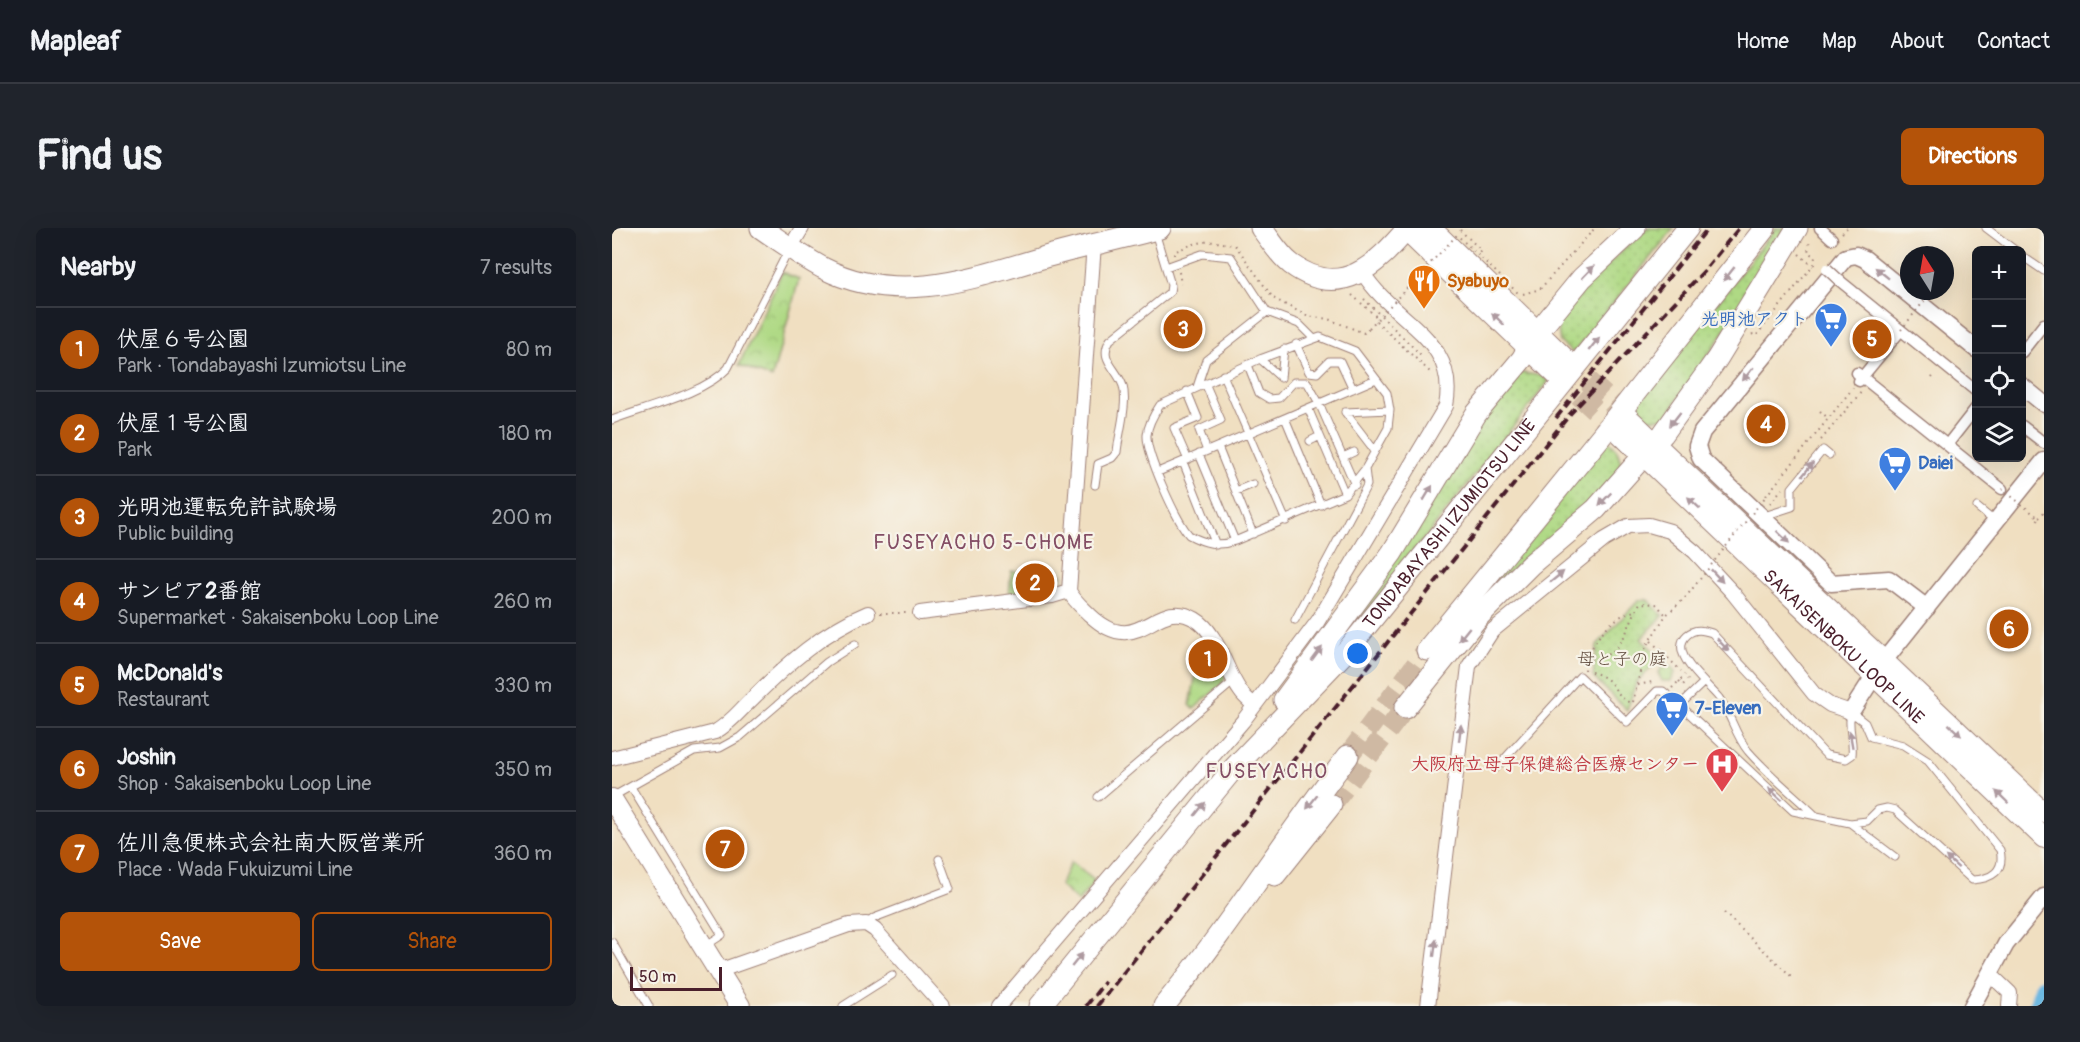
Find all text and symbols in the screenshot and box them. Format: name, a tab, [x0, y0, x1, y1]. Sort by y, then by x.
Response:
text: Mapleaf	[30, 24, 121, 59]
text: Home	[1736, 28, 1789, 55]
text: Map	[1822, 28, 1857, 55]
text: About	[1890, 28, 1944, 55]
text: Contact	[1977, 28, 2050, 55]
button: Directions	[1901, 128, 2044, 185]
text: Find us	[36, 130, 162, 182]
north arrow	[1900, 246, 1954, 300]
map controls	[1972, 246, 2026, 462]
button: +	[1972, 246, 2026, 300]
text: Nearby	[60, 251, 136, 283]
text: 7 results	[480, 255, 552, 280]
restaurant icon: Syabuyo	[1406, 263, 1442, 310]
one-way arrow	[1581, 265, 1595, 280]
one-way arrow	[1723, 266, 1736, 282]
one-way arrow	[1874, 266, 1890, 279]
place label: Syabuyo	[1447, 270, 1509, 293]
button: −	[1972, 300, 2026, 354]
supermarket icon: 光明池アクト	[1813, 301, 1849, 348]
pin: 3	[1164, 306, 1202, 352]
place label: 光明池アクト	[1701, 308, 1808, 331]
one-way arrow	[1491, 312, 1506, 326]
pin: 5	[1852, 316, 1892, 362]
text: 伏屋６号公園	[117, 325, 249, 353]
one-way arrow	[1587, 336, 1600, 352]
text: 1	[76, 337, 83, 362]
text: 80 m	[506, 337, 552, 362]
text: Park · Tondabayashi Izumiotsu Line	[117, 353, 406, 378]
button: locate	[1972, 354, 2026, 408]
one-way arrow	[1742, 366, 1755, 382]
pin: 4	[1746, 402, 1786, 446]
button: layers	[1972, 408, 2026, 462]
text: 伏屋１号公園	[117, 409, 249, 437]
one-way arrow	[1669, 411, 1681, 426]
street label: TONDABAYASHI IZUMIOTSU LINE	[1358, 414, 1541, 633]
text: 2	[74, 421, 85, 446]
text: 180 m	[498, 421, 552, 446]
text: Park	[117, 437, 152, 462]
supermarket icon: Daiei	[1877, 445, 1913, 492]
place label: Daiei	[1918, 452, 1953, 475]
one-way arrow	[1801, 461, 1814, 477]
one-way arrow	[1422, 485, 1433, 501]
one-way arrow	[1598, 492, 1612, 507]
text: 光明池運転免許試験場	[117, 493, 337, 521]
one-way arrow	[1686, 496, 1701, 510]
text: 3	[74, 505, 85, 530]
text: 200 m	[491, 505, 552, 530]
text: Public building	[117, 521, 233, 546]
district label: FUSEYACHO 5-CHOME	[873, 530, 1095, 555]
one-way arrow	[1776, 530, 1790, 544]
pin: 2	[1016, 560, 1054, 606]
street label: SAKAISENBOKU LOOP LINE	[1758, 564, 1929, 729]
one-way arrow	[1710, 568, 1723, 583]
one-way arrow	[1550, 571, 1565, 583]
text: サンピア2番館	[117, 577, 261, 605]
text: 4	[74, 589, 85, 614]
text: 260 m	[493, 589, 552, 614]
text: Supermarket · Sakaisenboku Loop Line	[117, 605, 439, 630]
pin: 6	[1990, 606, 2028, 652]
one-way arrow	[1458, 626, 1471, 642]
pin: 1	[1188, 636, 1228, 682]
one-way arrow	[1716, 638, 1730, 652]
your location	[1343, 639, 1372, 668]
one-way arrow	[1311, 647, 1323, 662]
park label: 母と子の庭	[1577, 648, 1667, 671]
text: McDonald's	[117, 659, 222, 687]
text: 5	[74, 673, 85, 698]
text: 330 m	[494, 673, 552, 698]
text: Restaurant	[117, 687, 209, 712]
supermarket icon: 7-Eleven	[1654, 690, 1690, 737]
place label: 7-Eleven	[1695, 697, 1762, 720]
one-way arrow	[1948, 723, 1963, 737]
one-way arrow	[1455, 724, 1465, 743]
one-way arrow	[1846, 729, 1855, 748]
text: Joshin	[117, 743, 176, 771]
hospital icon: 大阪府立母子保健総合医療センター	[1704, 746, 1740, 793]
place label: 大阪府立母子保健総合医療センター	[1411, 753, 1699, 776]
text: 6	[74, 757, 85, 782]
text: 350 m	[494, 757, 552, 782]
district label: FUSEYACHO	[1205, 759, 1329, 784]
text: Shop · Sakaisenboku Loop Line	[117, 771, 371, 796]
one-way arrow	[1768, 788, 1782, 802]
one-way arrow	[1995, 791, 2009, 805]
one-way arrow	[1307, 794, 1319, 809]
one-way arrow	[1193, 801, 1206, 817]
pin: 7	[706, 826, 744, 872]
text: 佐川急便株式会社南大阪営業所	[117, 829, 425, 857]
text: 7	[74, 841, 85, 866]
text: 360 m	[493, 841, 552, 866]
one-way arrow	[1945, 855, 1959, 869]
text: Place · Wada Fukuizumi Line	[117, 857, 353, 882]
button: Save	[60, 912, 300, 971]
button: Share	[312, 912, 552, 971]
one-way arrow	[1430, 938, 1439, 957]
one-way arrow	[1070, 953, 1083, 968]
scale bar	[630, 964, 722, 992]
text: 50 m	[639, 967, 676, 987]

